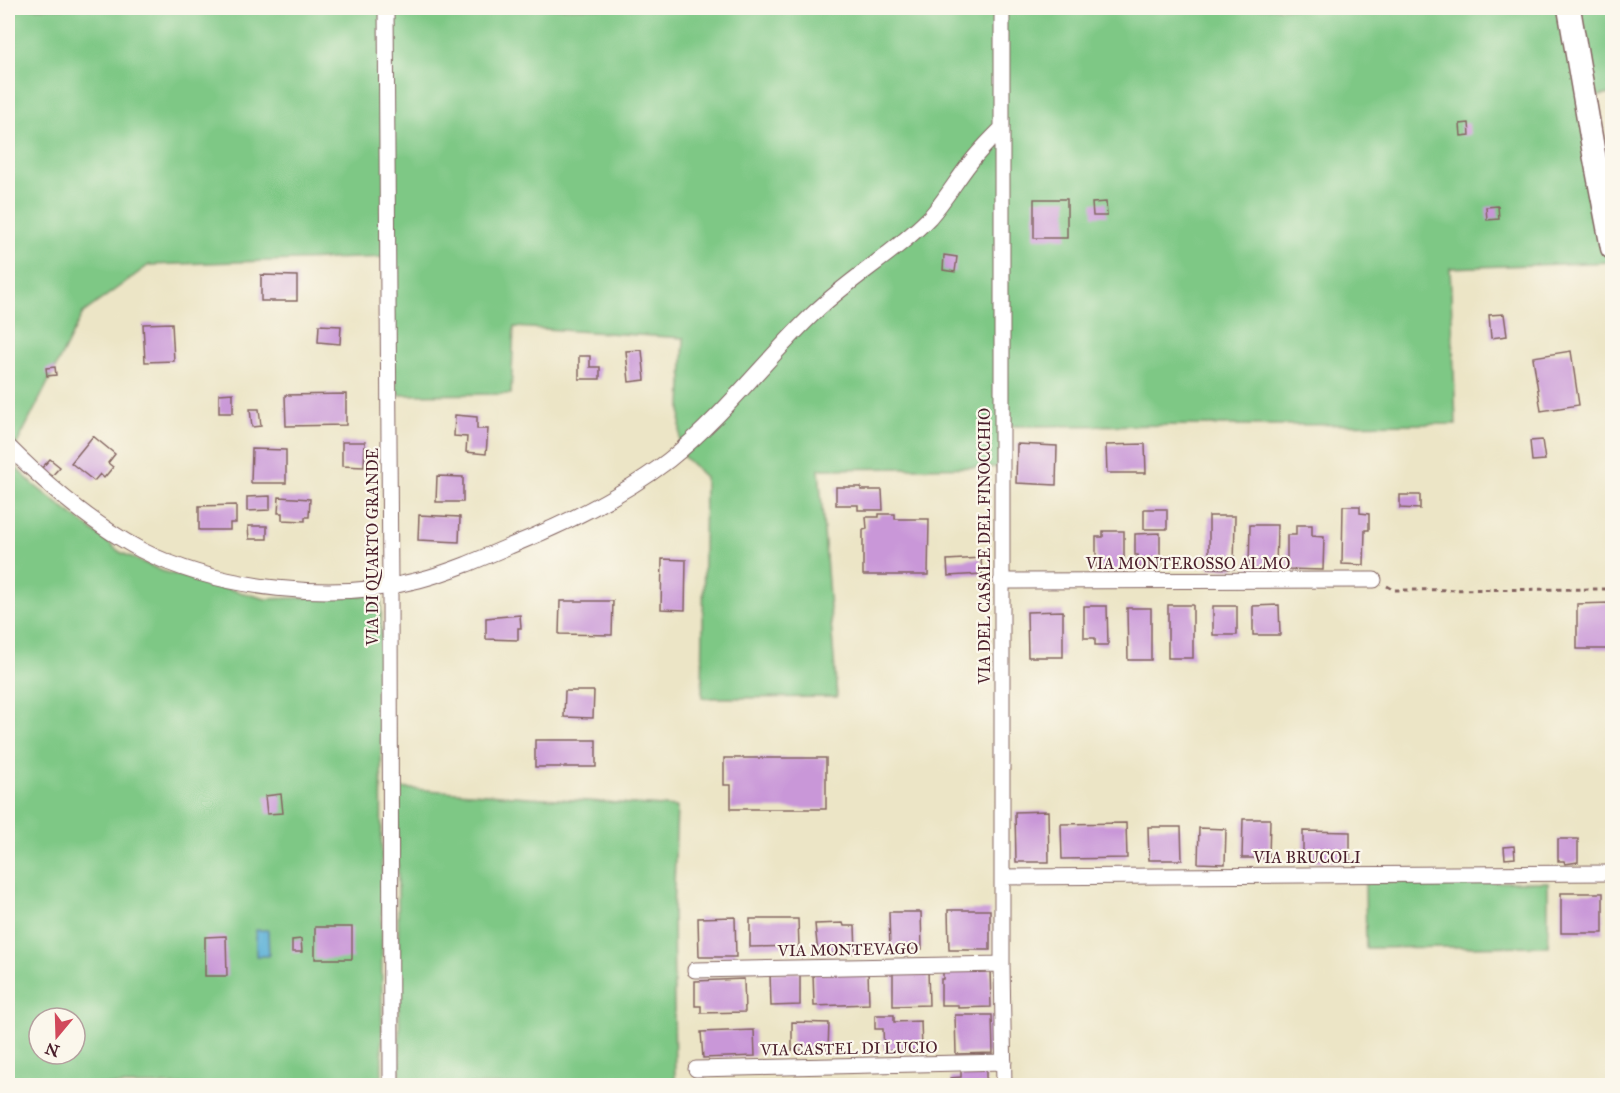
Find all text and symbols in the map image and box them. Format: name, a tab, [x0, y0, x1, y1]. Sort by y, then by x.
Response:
street label: VIA DEL CASALE DEL FINOCCHIO	[975, 408, 994, 685]
street label: VIA DI QUARTO GRANDE	[363, 448, 382, 647]
street label: VIA MONTEROSSO ALMO	[1085, 554, 1290, 573]
street label: VIA BRUCOLI	[1252, 848, 1361, 867]
street label: VIA MONTEVAGO	[777, 939, 919, 960]
north arrow	[27, 1006, 87, 1066]
street label: VIA CASTEL DI LUCIO	[759, 1037, 938, 1060]
text: N	[42, 1038, 62, 1061]

